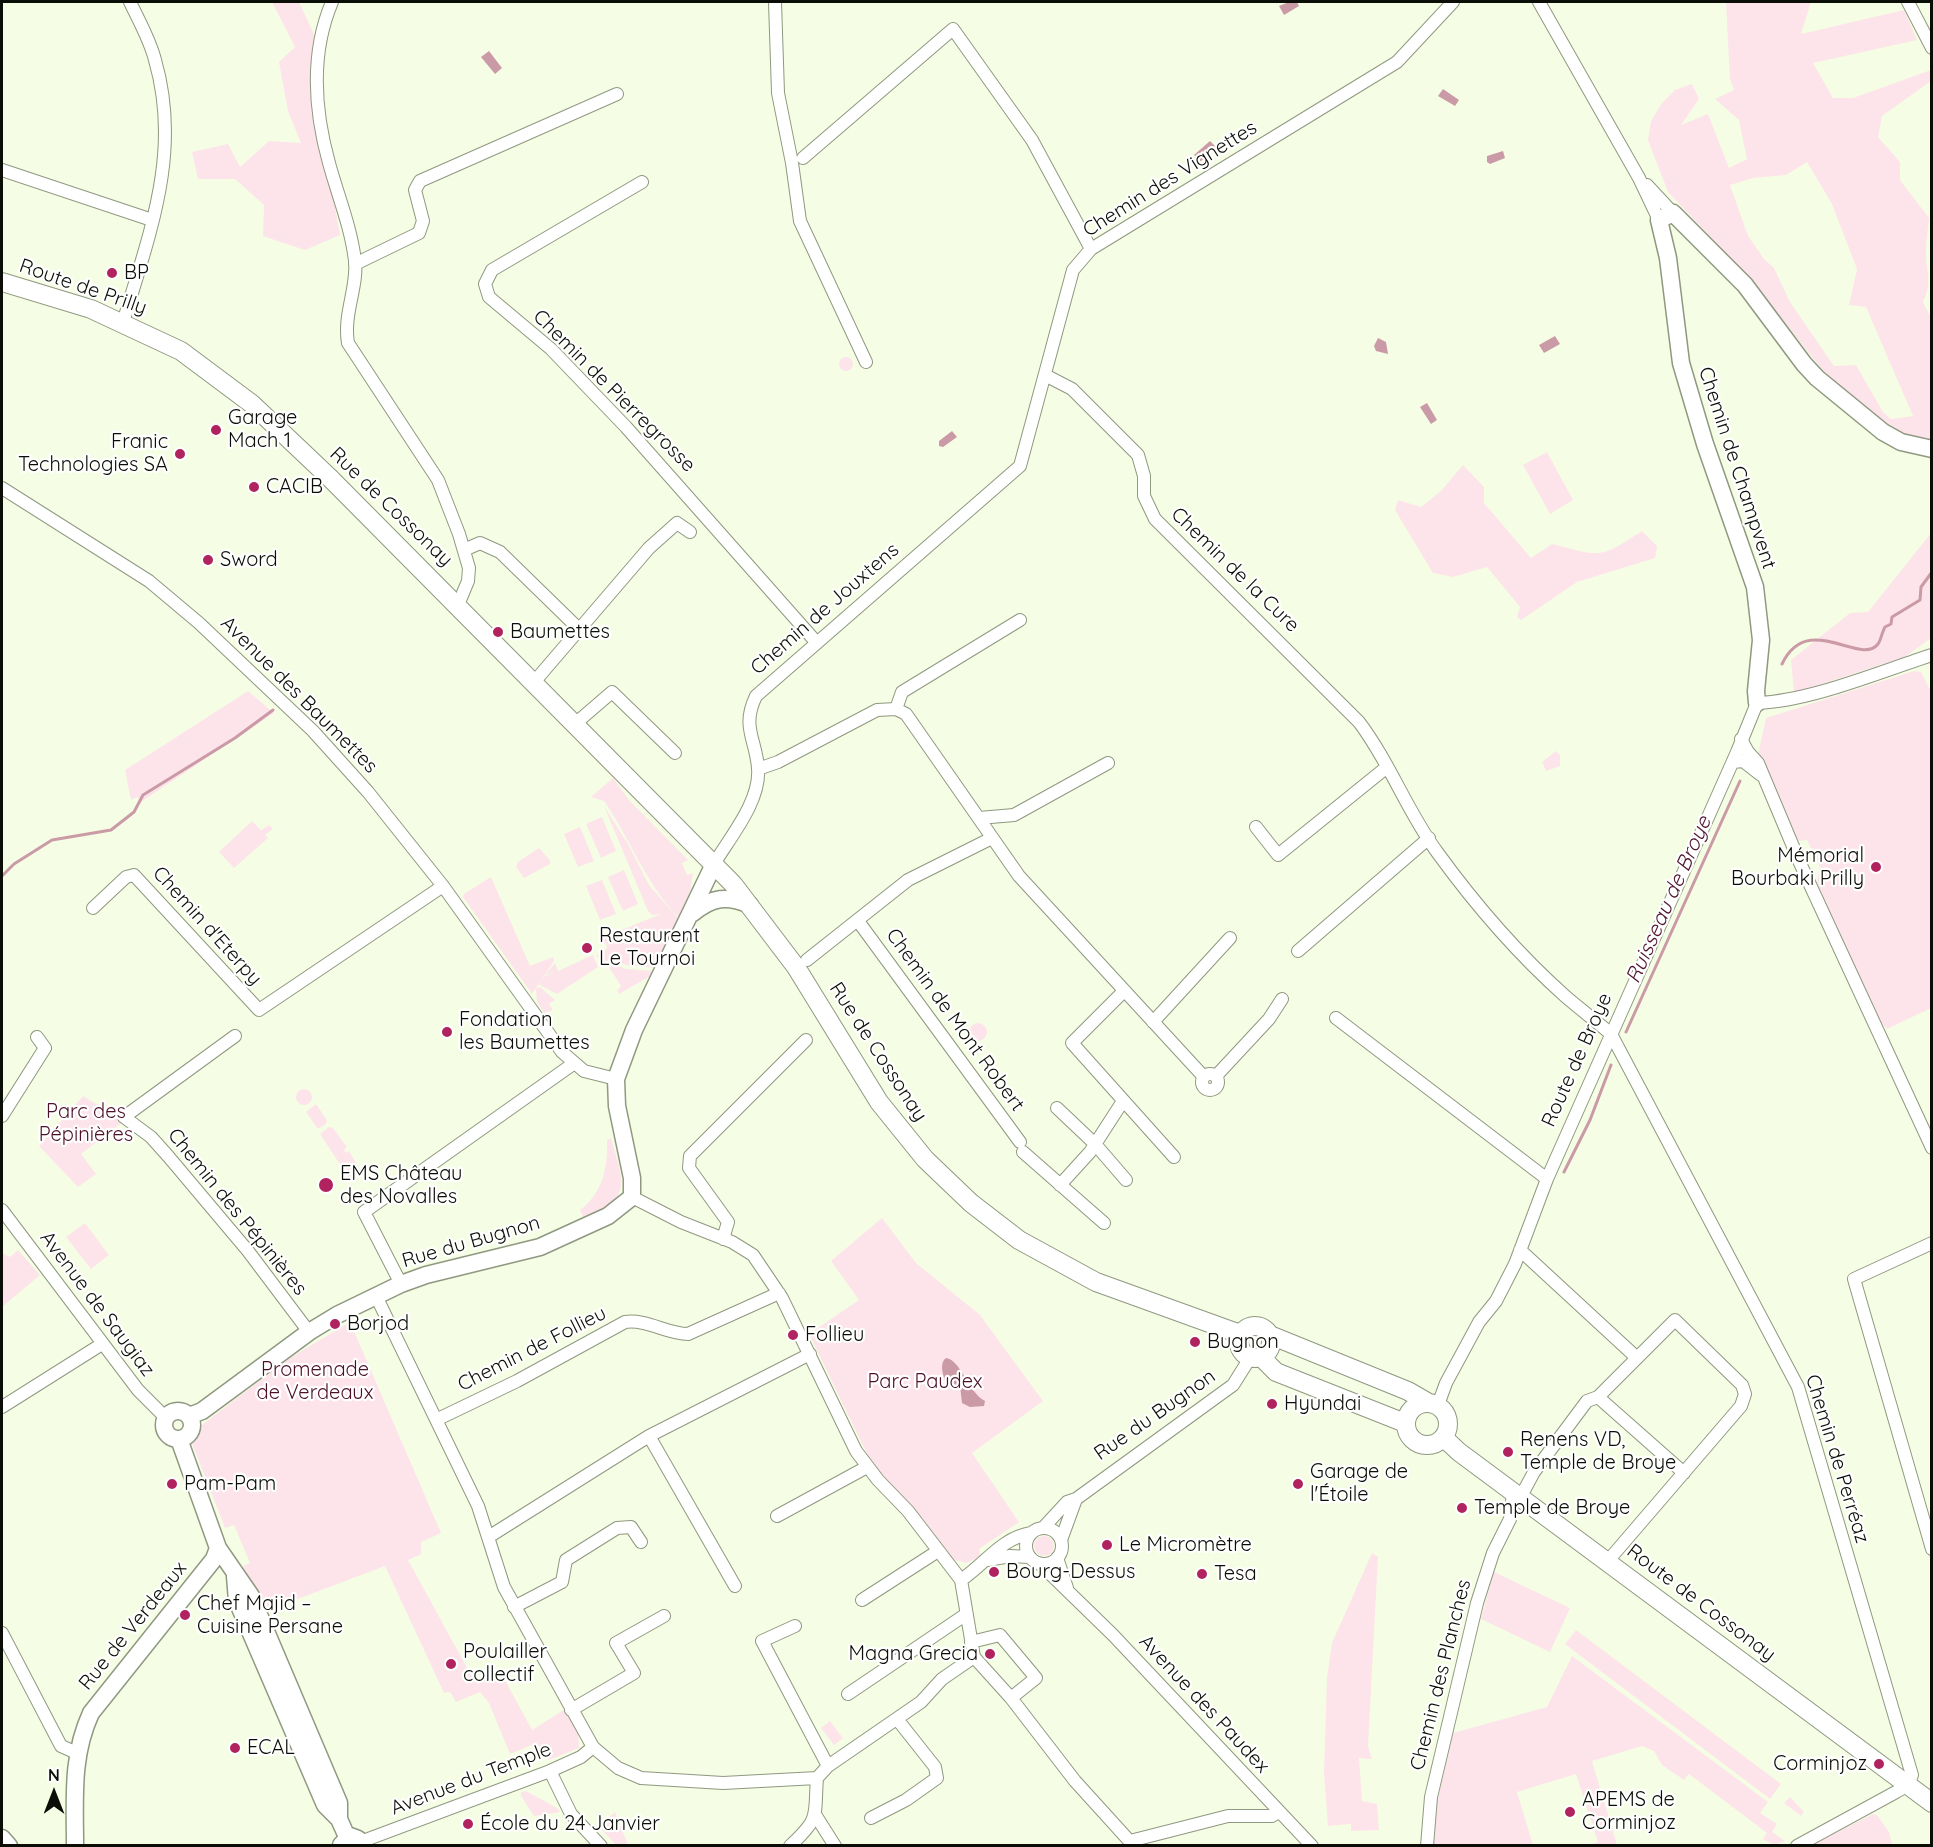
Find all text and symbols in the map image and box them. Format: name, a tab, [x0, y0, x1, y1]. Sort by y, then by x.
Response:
street label: Chemin des Vignettes	[1079, 116, 1261, 242]
street label: Route de Prilly	[16, 254, 150, 320]
place label: BP	[124, 261, 149, 285]
marker: BP	[105, 266, 119, 280]
street label: Chemin de Pierregrosse	[528, 305, 700, 477]
street label: Chemin de Champvent	[1693, 364, 1781, 572]
place label: Garage Mach 1	[228, 406, 297, 453]
marker: Garage Mach 1	[209, 423, 223, 437]
place label: Franic Technologies SA	[18, 430, 168, 477]
street label: Rue de Cossonay	[325, 442, 457, 572]
marker: Franic Technologies SA	[173, 447, 187, 461]
place label: CACIB	[266, 475, 323, 499]
marker: CACIB	[247, 480, 261, 494]
street label: Chemin de la Cure	[1166, 503, 1304, 637]
street label: Chemin de Jouxtens	[746, 538, 904, 680]
place label: Sword	[220, 548, 278, 572]
marker: Sword	[201, 553, 215, 567]
street label: Avenue des Baumettes	[216, 612, 382, 778]
place label: Baumettes	[510, 620, 610, 644]
marker: Baumettes	[491, 625, 505, 639]
water label: Ruisseau de Broye	[1621, 813, 1717, 987]
place label: Mémorial Bourbaki Prilly	[1731, 844, 1864, 891]
marker: Mémorial Bourbaki Prilly	[1869, 860, 1883, 874]
street label: Chemin d'Eterpy	[147, 862, 267, 990]
place label: Restaurent Le Tournoi	[599, 924, 700, 971]
street label: Chemin de Mont Robert	[881, 924, 1029, 1116]
marker: Restaurent Le Tournoi	[580, 941, 594, 955]
street label: Rue de Cossonay	[824, 978, 932, 1126]
street label: Route de Broye	[1537, 989, 1617, 1131]
place label: Fondation les Baumettes	[459, 1008, 590, 1055]
marker: Fondation les Baumettes	[440, 1025, 454, 1039]
park label: Parc des Pépinières	[39, 1100, 133, 1147]
street label: Chemin des Pépinières	[162, 1124, 312, 1300]
place label: EMS Château des Novalles	[340, 1162, 462, 1209]
marker: EMS Château des Novalles	[317, 1176, 335, 1194]
street label: Rue du Bugnon	[399, 1211, 543, 1273]
street label: Avenue de Saugiaz	[35, 1227, 159, 1381]
street label: Chemin de Follieu	[454, 1301, 610, 1397]
place label: Borjod	[347, 1312, 409, 1336]
marker: Borjod	[328, 1317, 342, 1331]
place label: Follieu	[805, 1323, 864, 1347]
marker: Follieu	[786, 1328, 800, 1342]
place label: Bugnon	[1207, 1330, 1279, 1354]
marker: Bugnon	[1188, 1335, 1202, 1349]
park label: Promenade de Verdeaux	[257, 1358, 373, 1405]
street label: Rue du Bugnon	[1090, 1364, 1220, 1466]
park label: Parc Paudex	[867, 1370, 983, 1394]
street label: Chemin de Perréaz	[1800, 1372, 1874, 1546]
place label: Hyundai	[1284, 1392, 1361, 1416]
marker: Hyundai	[1265, 1397, 1279, 1411]
place label: Renens VD, Temple de Broye	[1520, 1428, 1676, 1475]
marker: Renens VD, Temple de Broye	[1501, 1445, 1515, 1459]
place label: Garage de l'Étoile	[1310, 1460, 1408, 1507]
place label: Pam-Pam	[184, 1472, 276, 1496]
marker: Pam-Pam	[165, 1477, 179, 1491]
marker: Garage de l'Étoile	[1291, 1477, 1305, 1491]
place label: Temple de Broye	[1474, 1496, 1630, 1520]
marker: Temple de Broye	[1455, 1501, 1469, 1515]
place label: Le Micromètre	[1119, 1533, 1252, 1557]
marker: Le Micromètre	[1100, 1538, 1114, 1552]
street label: Route de Cossonay	[1622, 1539, 1780, 1667]
street label: Rue de Verdeaux	[74, 1557, 192, 1695]
place label: Bourg-Dessus	[1006, 1560, 1135, 1584]
place label: Tesa	[1214, 1562, 1257, 1586]
marker: Bourg-Dessus	[987, 1565, 1001, 1579]
marker: Tesa	[1195, 1567, 1209, 1581]
street label: Chemin des Planches	[1406, 1577, 1476, 1773]
place label: Chef Majid – Cuisine Persane	[197, 1592, 343, 1639]
marker: Chef Majid – Cuisine Persane	[178, 1608, 192, 1622]
street label: Avenue des Paudex	[1134, 1630, 1274, 1778]
place label: Poulailler collectif	[463, 1640, 547, 1687]
place label: Magna Grecia	[849, 1642, 978, 1666]
marker: Magna Grecia	[983, 1647, 997, 1661]
marker: Poulailler collectif	[444, 1657, 458, 1671]
place label: ECAL	[247, 1736, 295, 1760]
street label: Avenue du Temple	[387, 1737, 555, 1821]
marker: ECAL	[228, 1741, 242, 1755]
place label: Corminjoz	[1773, 1752, 1867, 1776]
marker: Corminjoz	[1872, 1757, 1886, 1771]
north arrow	[24, 1763, 84, 1823]
text: N	[48, 1765, 60, 1785]
place label: APEMS de Corminjoz	[1582, 1788, 1676, 1835]
marker: APEMS de Corminjoz	[1563, 1805, 1577, 1819]
place label: École du 24 Janvier	[480, 1812, 660, 1836]
marker: École du 24 Janvier	[461, 1817, 475, 1831]

